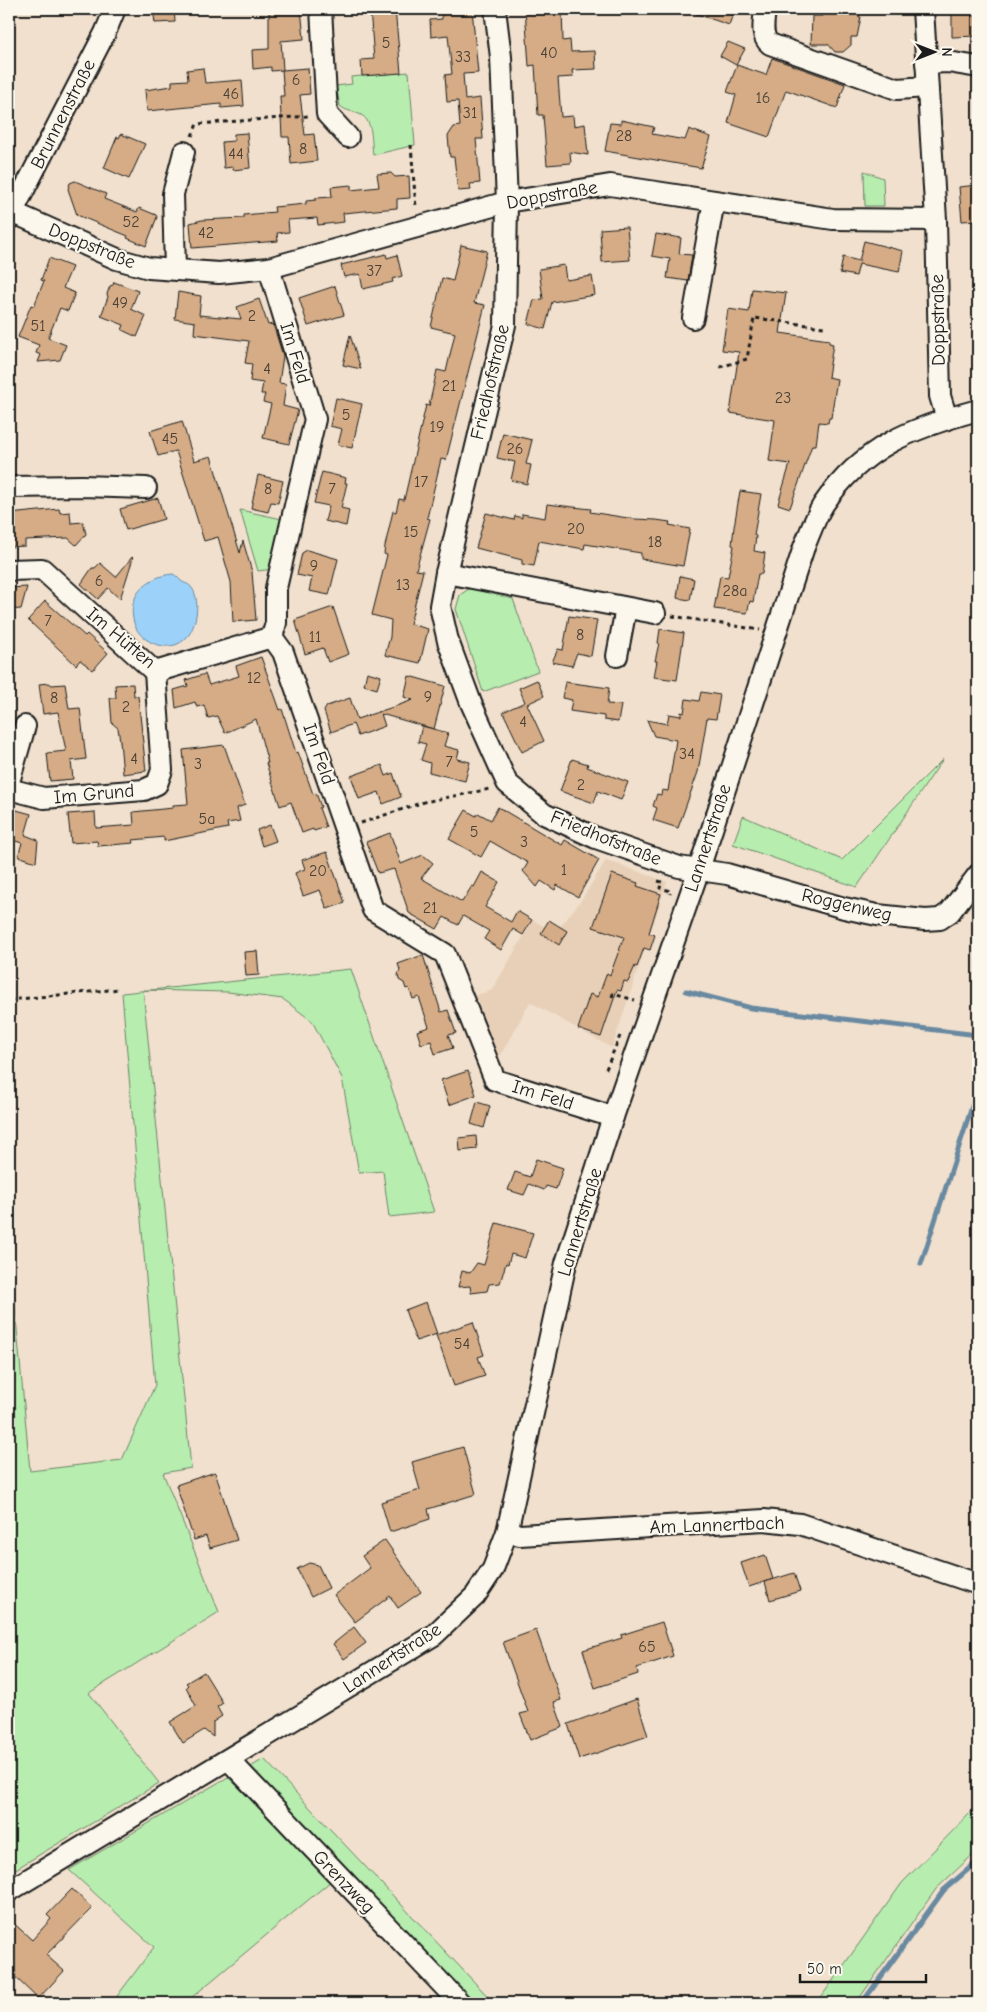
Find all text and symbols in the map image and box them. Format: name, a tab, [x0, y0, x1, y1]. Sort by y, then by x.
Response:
north arrow	[910, 28, 960, 78]
house number: 5	[382, 34, 390, 52]
house number: 40	[540, 44, 558, 62]
text: N	[938, 47, 955, 57]
house number: 33	[455, 48, 471, 66]
street label: Brunnenstraße	[26, 56, 100, 172]
house number: 6	[292, 71, 300, 89]
house number: 46	[223, 85, 239, 103]
house number: 16	[755, 89, 771, 107]
house number: 31	[463, 104, 477, 122]
house number: 28	[616, 127, 632, 145]
house number: 8	[299, 140, 307, 158]
house number: 44	[228, 145, 244, 163]
street label: Doppstraße	[505, 176, 599, 214]
house number: 52	[122, 213, 140, 231]
street label: Doppstraße	[45, 219, 139, 273]
house number: 42	[198, 224, 214, 242]
house number: 37	[366, 262, 382, 280]
street label: Doppstraße	[926, 274, 950, 366]
house number: 49	[112, 294, 128, 312]
house number: 2	[248, 307, 256, 325]
house number: 51	[30, 317, 46, 335]
street label: Im Feld	[275, 320, 315, 386]
street label: Friedhofstraße	[466, 322, 514, 442]
house number: 4	[263, 360, 271, 378]
house number: 21	[442, 377, 456, 395]
house number: 23	[775, 389, 791, 407]
house number: 5	[342, 406, 350, 424]
house number: 19	[430, 418, 444, 436]
house number: 45	[162, 430, 178, 448]
house number: 26	[506, 440, 524, 458]
house number: 17	[414, 473, 428, 491]
house number: 8	[264, 480, 272, 498]
house number: 7	[328, 480, 336, 498]
house number: 20	[567, 520, 585, 538]
house number: 15	[403, 523, 419, 541]
house number: 18	[648, 533, 662, 551]
house number: 9	[310, 557, 318, 575]
house number: 6	[95, 572, 103, 590]
house number: 13	[396, 576, 410, 594]
house number: 28a	[723, 582, 747, 600]
street label: Im Hütten	[82, 603, 160, 673]
house number: 7	[44, 612, 52, 630]
house number: 8	[576, 626, 584, 644]
house number: 11	[309, 628, 321, 646]
house number: 12	[247, 669, 261, 687]
house number: 9	[424, 688, 432, 706]
house number: 8	[50, 689, 58, 707]
house number: 2	[122, 698, 130, 716]
house number: 4	[519, 713, 527, 731]
street label: Im Feld	[298, 721, 340, 787]
house number: 34	[679, 745, 695, 763]
house number: 4	[130, 750, 138, 768]
house number: 7	[445, 753, 453, 771]
house number: 3	[194, 755, 202, 773]
house number: 2	[577, 776, 585, 794]
street label: Im Grund	[53, 780, 135, 808]
street label: Lannertstraße	[680, 781, 736, 895]
street label: Friedhofstraße	[547, 806, 665, 870]
house number: 5a	[199, 810, 215, 828]
house number: 5	[470, 823, 478, 841]
house number: 3	[520, 833, 528, 851]
house number: 1	[561, 861, 567, 879]
house number: 20	[309, 862, 327, 880]
street label: Roggenweg	[800, 884, 894, 926]
house number: 21	[423, 899, 437, 917]
street label: Im Feld	[510, 1075, 576, 1115]
street label: Lannertstraße	[553, 1165, 607, 1279]
house number: 54	[454, 1335, 470, 1353]
street label: Am Lannertbach	[649, 1512, 785, 1538]
street label: Lannertstraße	[339, 1618, 445, 1698]
house number: 65	[638, 1638, 656, 1656]
street label: Grenzweg	[308, 1846, 380, 1918]
scale bar	[800, 1952, 926, 1984]
text: 50 m	[807, 1960, 842, 1978]

